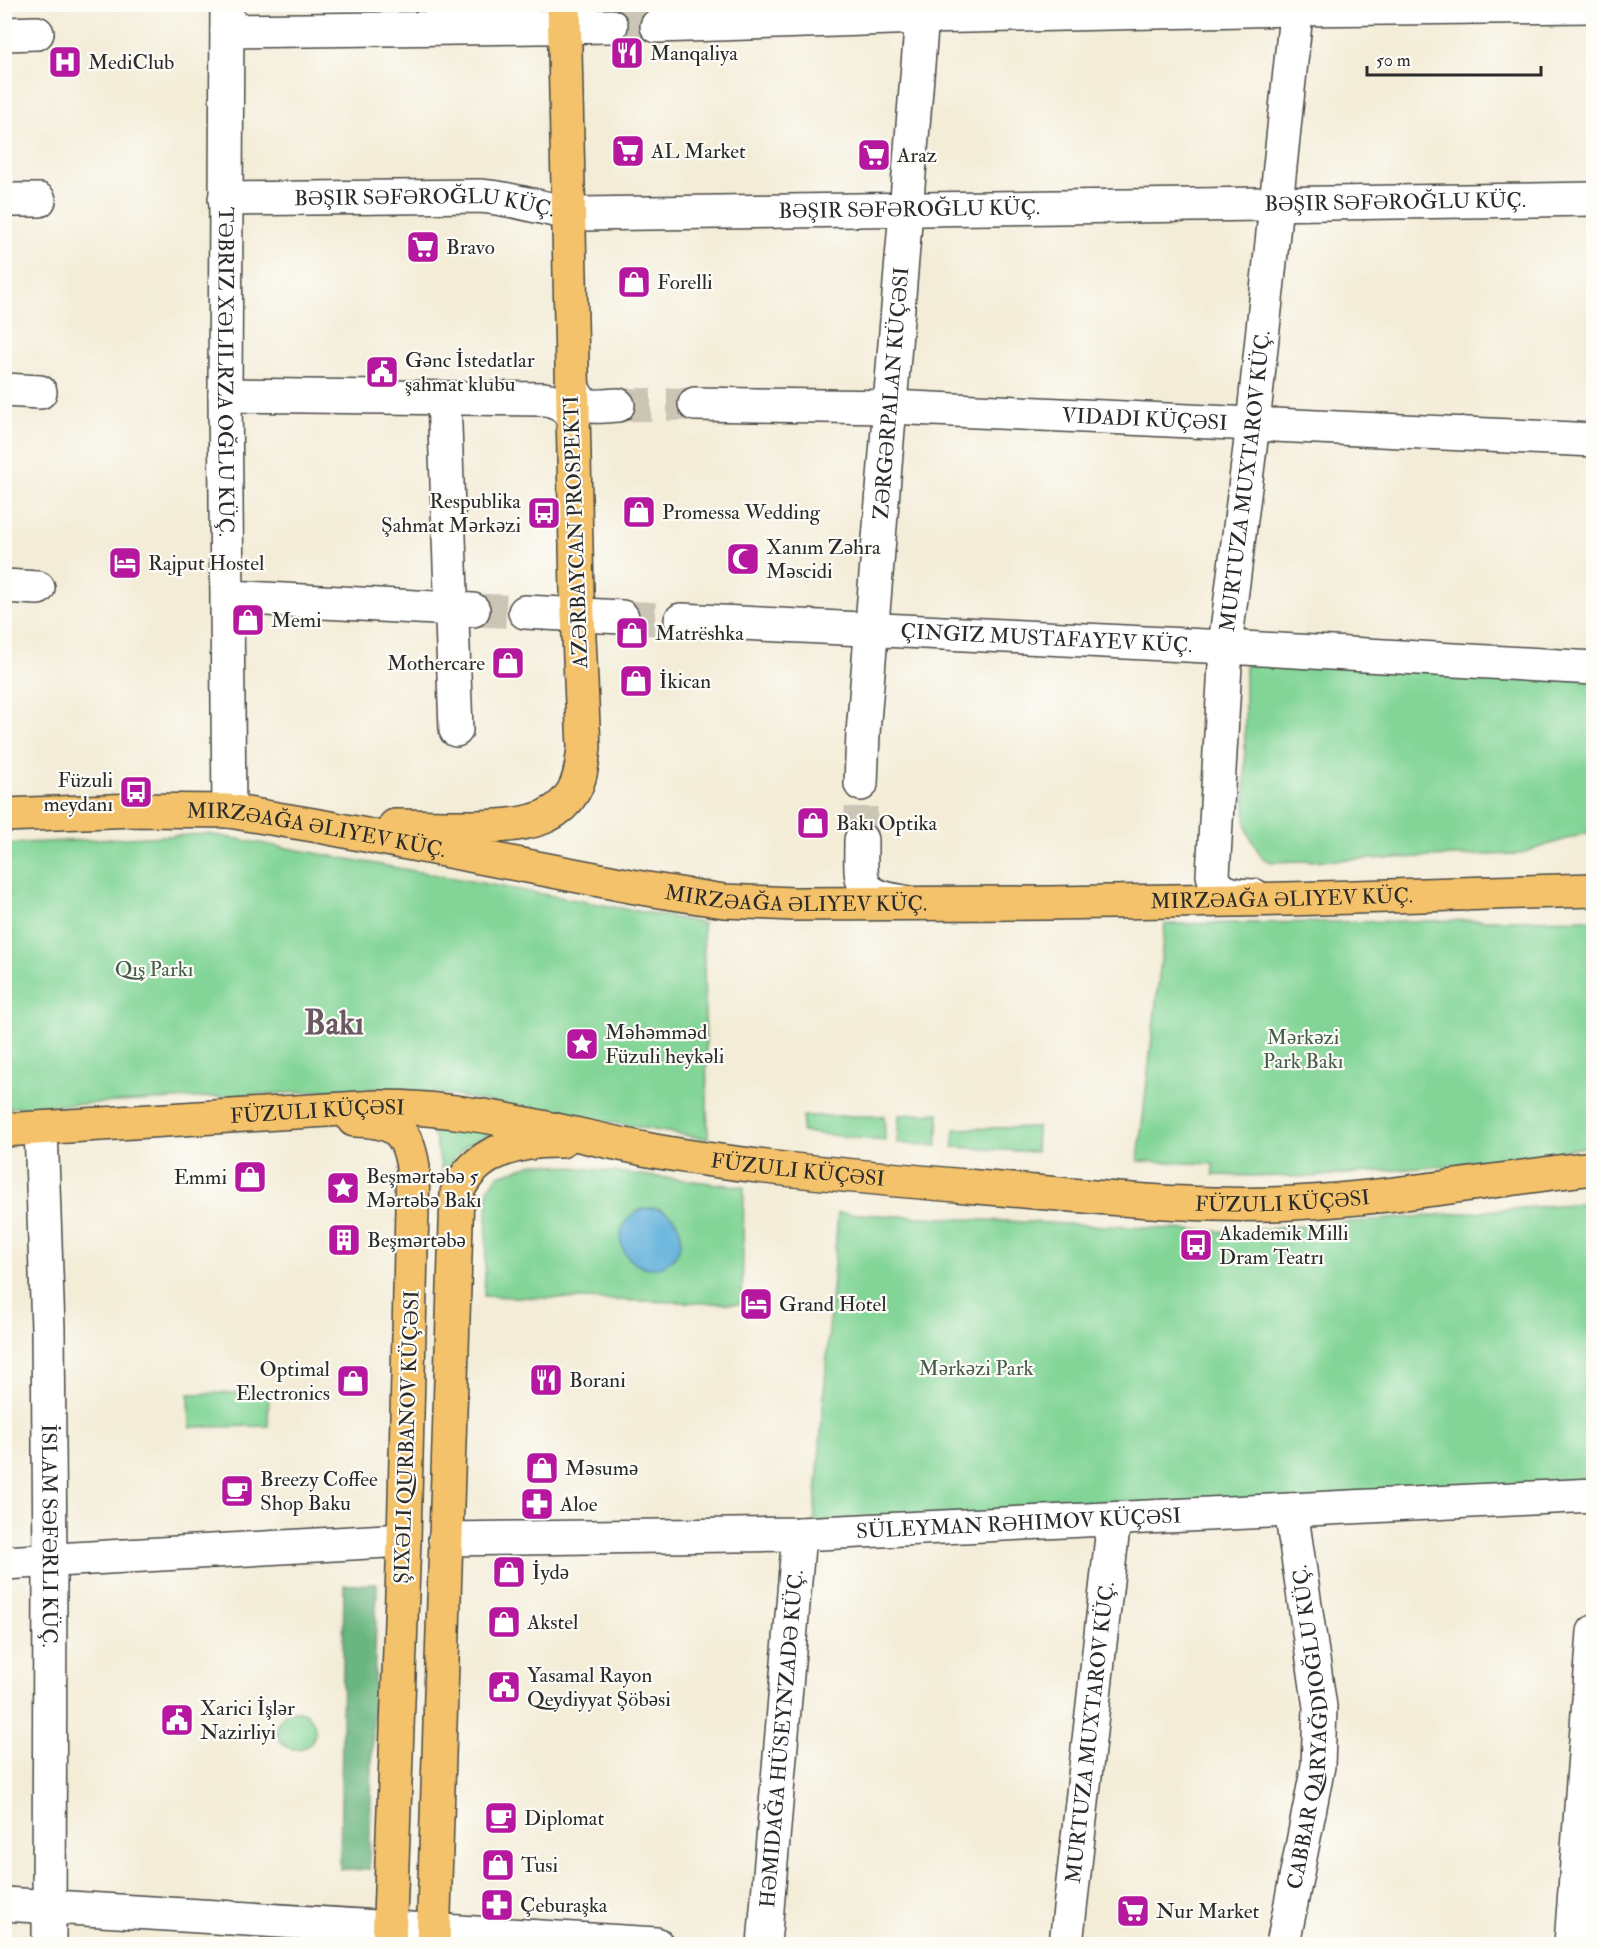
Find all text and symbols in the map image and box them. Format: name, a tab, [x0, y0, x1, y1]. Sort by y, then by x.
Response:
restaurant icon: Manqaliya	[609, 35, 645, 71]
scale bar	[1367, 39, 1541, 77]
place label: Manqaliya	[650, 40, 738, 67]
hospital icon: MediClub	[47, 44, 83, 80]
place label: MediClub	[88, 49, 174, 76]
text: 50 m	[1376, 49, 1411, 72]
supermarket icon: AL Market	[610, 133, 646, 169]
supermarket icon: Araz	[856, 137, 892, 173]
place label: AL Market	[650, 138, 746, 165]
place label: Araz	[896, 142, 937, 169]
street label: BƏŞIR SƏFƏROĞLU KÜÇ.	[294, 182, 557, 223]
street label: BƏŞIR SƏFƏROĞLU KÜÇ.	[1264, 187, 1526, 217]
street label: BƏŞIR SƏFƏROĞLU KÜÇ.	[778, 194, 1040, 225]
street label: TƏBRIZ XƏLILRZA OĞLU KÜÇ.	[211, 207, 240, 537]
supermarket icon: Bravo	[405, 229, 441, 265]
place label: Bravo	[446, 234, 495, 261]
shop icon: Forelli	[616, 264, 652, 300]
street label: ZƏRGƏRPALAN KÜÇƏSI	[867, 266, 915, 521]
place label: Forelli	[657, 269, 713, 296]
street label: MURTUZA MUXTAROV KÜÇ.	[1213, 329, 1276, 633]
place label: Gənc İstedatlar şahmat klubu	[405, 347, 535, 398]
public building icon: Gənc İstedatlar şahmat klubu	[364, 354, 400, 390]
street label: AZƏRBAYCAN PROSPEKTI	[558, 395, 594, 670]
street label: VIDADI KÜÇƏSI	[1061, 402, 1228, 436]
place label: Respublika Şahmat Mərkəzi	[381, 488, 521, 539]
shop icon: Promessa Wedding	[621, 494, 657, 530]
bus stop icon: Respublika Şahmat Mərkəzi	[526, 495, 562, 531]
place label: Promessa Wedding	[662, 499, 821, 526]
place label: Xanım Zəhra Məscidi	[766, 534, 881, 585]
mosque icon: Xanım Zəhra Məscidi	[725, 541, 761, 577]
hotel icon: Rajput Hostel	[107, 545, 143, 581]
place label: Rajput Hostel	[148, 550, 265, 577]
shop icon: Memi	[230, 602, 266, 638]
place label: Memi	[271, 607, 322, 634]
shop icon: Matrëshka	[614, 615, 650, 651]
street label: ÇINGIZ MUSTAFAYEV KÜÇ.	[900, 617, 1193, 659]
place label: Matrëshka	[655, 620, 744, 647]
shop icon: Mothercare	[490, 645, 526, 681]
place label: Mothercare	[387, 650, 485, 677]
shop icon: İkican	[618, 663, 654, 699]
place label: İkican	[659, 668, 711, 695]
place label: Füzuli meydanı	[44, 767, 113, 818]
bus stop icon: Füzuli meydanı	[118, 774, 154, 810]
street label: MIRZƏAĞA ƏLIYEV KÜÇ.	[186, 797, 448, 864]
shop icon: Bakı Optika	[795, 805, 831, 841]
place label: Bakı Optika	[836, 810, 937, 837]
street label: MIRZƏAĞA ƏLIYEV KÜÇ.	[663, 878, 927, 918]
street label: MIRZƏAĞA ƏLIYEV KÜÇ.	[1150, 882, 1413, 915]
park label: Qış Parkı	[115, 956, 194, 983]
district label: Bakı	[304, 1003, 364, 1044]
place label: Məhəmməd Füzuli heykəli	[605, 1019, 725, 1070]
park label: Mərkəzi Park Bakı	[1263, 1024, 1344, 1075]
place icon: Məhəmməd Füzuli heykəli	[564, 1026, 600, 1062]
street label: FÜZULI KÜÇƏSI	[229, 1093, 405, 1129]
street label: FÜZULI KÜÇƏSI	[709, 1147, 886, 1192]
shop icon: Emmi	[232, 1159, 268, 1195]
place label: Beşmərtəbə 5 Mərtəbə Bakı	[366, 1163, 482, 1214]
place label: Emmi	[174, 1164, 227, 1191]
place icon: Beşmərtəbə 5 Mərtəbə Bakı	[325, 1170, 361, 1206]
street label: FÜZULI KÜÇƏSI	[1195, 1183, 1371, 1218]
place label: Akademik Milli Dram Teatrı	[1218, 1220, 1349, 1271]
building icon: Beşmərtəbə	[326, 1222, 362, 1258]
place label: Beşmərtəbə	[367, 1227, 466, 1254]
bus stop icon: Akademik Milli Dram Teatrı	[1178, 1227, 1214, 1263]
hotel icon: Grand Hotel	[738, 1286, 774, 1322]
street label: ŞIXƏLI QURBANOV KÜÇƏSI	[388, 1290, 426, 1584]
place label: Grand Hotel	[779, 1291, 887, 1318]
park label: Mərkəzi Park	[918, 1355, 1034, 1382]
place label: Optimal Electronics	[236, 1356, 331, 1407]
restaurant icon: Borani	[528, 1362, 564, 1398]
shop icon: Optimal Electronics	[335, 1363, 371, 1399]
place label: Borani	[569, 1367, 626, 1394]
street label: İSLAM SƏFƏRLI KÜÇ.	[35, 1424, 64, 1648]
shop icon: Məsumə	[524, 1450, 560, 1486]
place label: Məsumə	[565, 1455, 638, 1482]
place label: Breezy Coffee Shop Baku	[260, 1466, 378, 1517]
cafe icon: Breezy Coffee Shop Baku	[219, 1473, 255, 1509]
pharmacy icon: Aloe	[519, 1486, 555, 1522]
place label: Aloe	[559, 1491, 598, 1518]
street label: SÜLEYMAN RƏHIMOV KÜÇƏSI	[856, 1502, 1182, 1545]
shop icon: İydə	[491, 1554, 527, 1590]
place label: İydə	[532, 1559, 569, 1586]
street label: CABBAR QARYAĞDIOĞLU KÜÇ.	[1281, 1563, 1334, 1891]
street label: HƏMIDAĞA HÜSEYNZADƏ KÜÇ.	[754, 1569, 809, 1909]
street label: MURTUZA MUXTAROV KÜÇ.	[1059, 1580, 1120, 1885]
shop icon: Akstel	[486, 1604, 522, 1640]
place label: Akstel	[526, 1609, 579, 1636]
place label: Yasamal Rayon Qeydiyyat Şöbəsi	[527, 1662, 671, 1713]
public building icon: Yasamal Rayon Qeydiyyat Şöbəsi	[486, 1669, 522, 1705]
place label: Xarici İşlər Nazirliyi	[200, 1695, 295, 1746]
public building icon: Xarici İşlər Nazirliyi	[159, 1702, 195, 1738]
cafe icon: Diplomat	[483, 1800, 519, 1836]
place label: Diplomat	[524, 1805, 604, 1832]
shop icon: Tusi	[480, 1847, 516, 1883]
place label: Tusi	[521, 1852, 558, 1879]
pharmacy icon: Çeburaşka	[479, 1887, 515, 1923]
place label: Çeburaşka	[520, 1892, 608, 1919]
supermarket icon: Nur Market	[1115, 1893, 1151, 1929]
place label: Nur Market	[1156, 1898, 1259, 1925]

